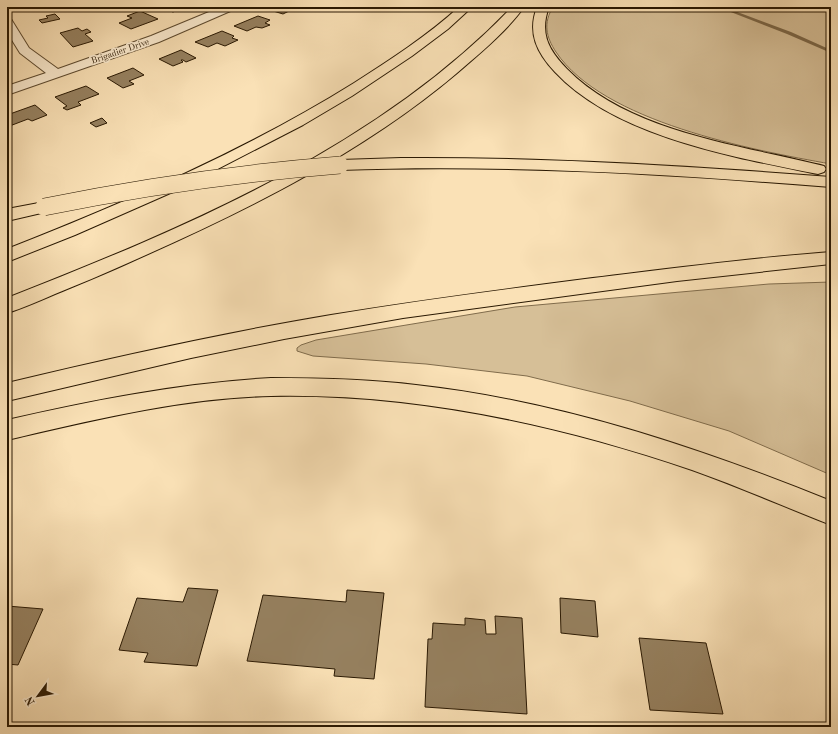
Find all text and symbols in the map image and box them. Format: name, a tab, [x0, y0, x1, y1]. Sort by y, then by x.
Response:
street label: Brigadier Drive	[90, 37, 150, 66]
north arrow	[18, 676, 58, 716]
text: N	[24, 694, 38, 707]

